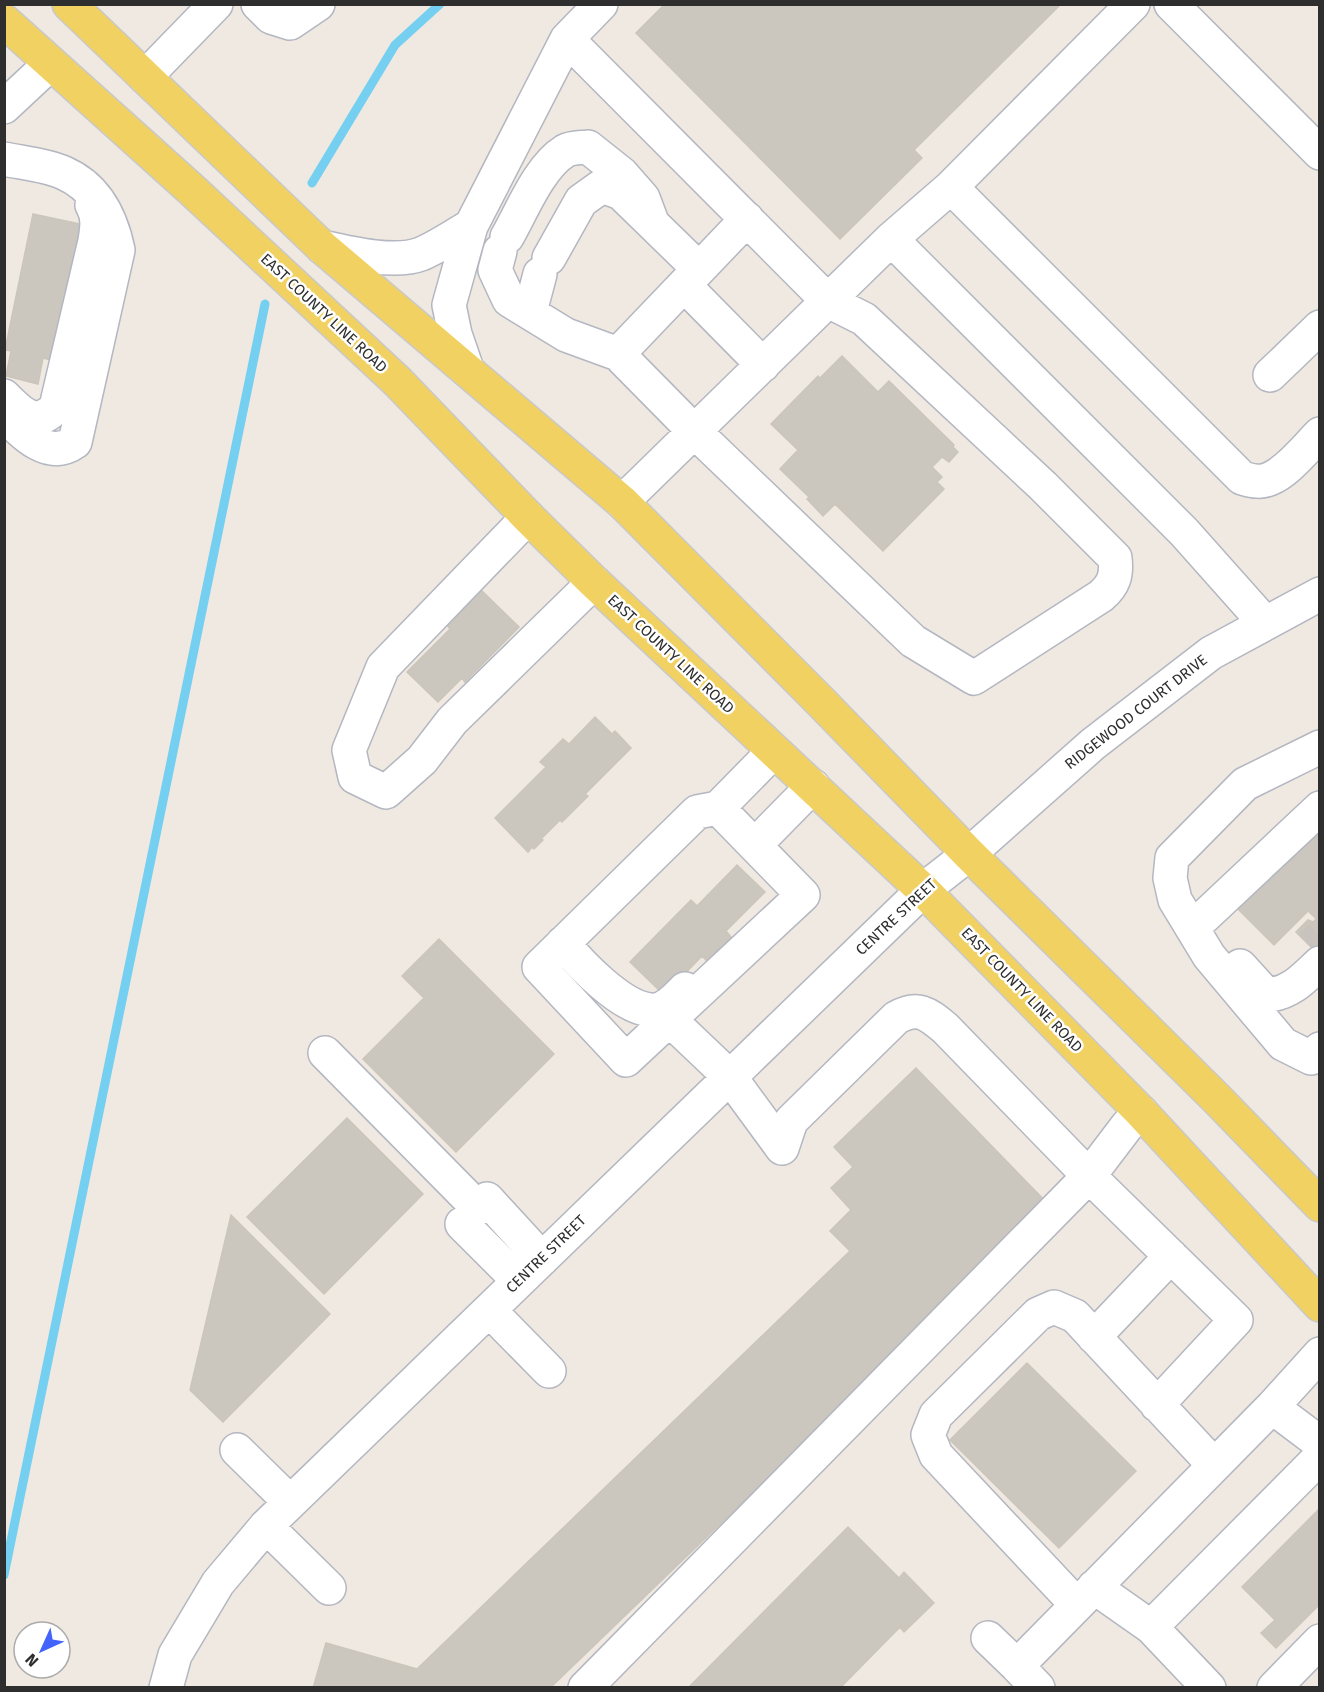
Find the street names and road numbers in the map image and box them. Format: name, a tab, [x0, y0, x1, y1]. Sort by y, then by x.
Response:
street label: EAST COUNTY LINE ROAD	[257, 250, 391, 376]
street label: EAST COUNTY LINE ROAD	[604, 591, 738, 717]
street label: RIDGEWOOD COURT DRIVE	[1061, 651, 1211, 773]
street label: CENTRE STREET	[852, 875, 940, 959]
street label: EAST COUNTY LINE ROAD	[958, 924, 1086, 1056]
street label: CENTRE STREET	[502, 1211, 590, 1297]

